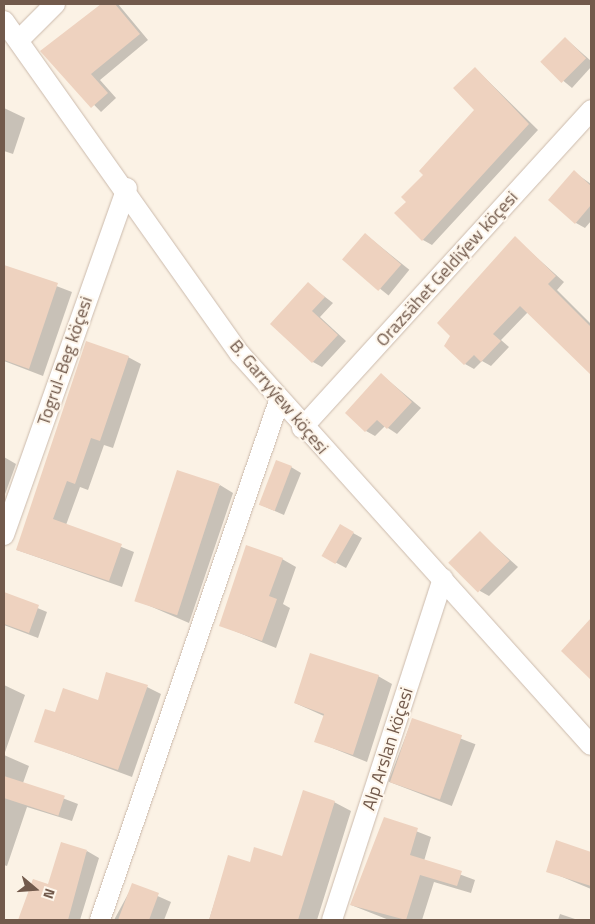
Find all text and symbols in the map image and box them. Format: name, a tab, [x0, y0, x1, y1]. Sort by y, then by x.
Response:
street label: Orazsähet Geldiýew köçesi	[371, 187, 523, 351]
street label: Togrul-Beg köçesi	[33, 294, 97, 428]
street label: B. Garryýew köçesi	[225, 336, 333, 458]
street label: Alp Arslan köçesi	[358, 685, 418, 813]
north arrow	[10, 864, 60, 914]
text: N	[38, 886, 61, 902]

